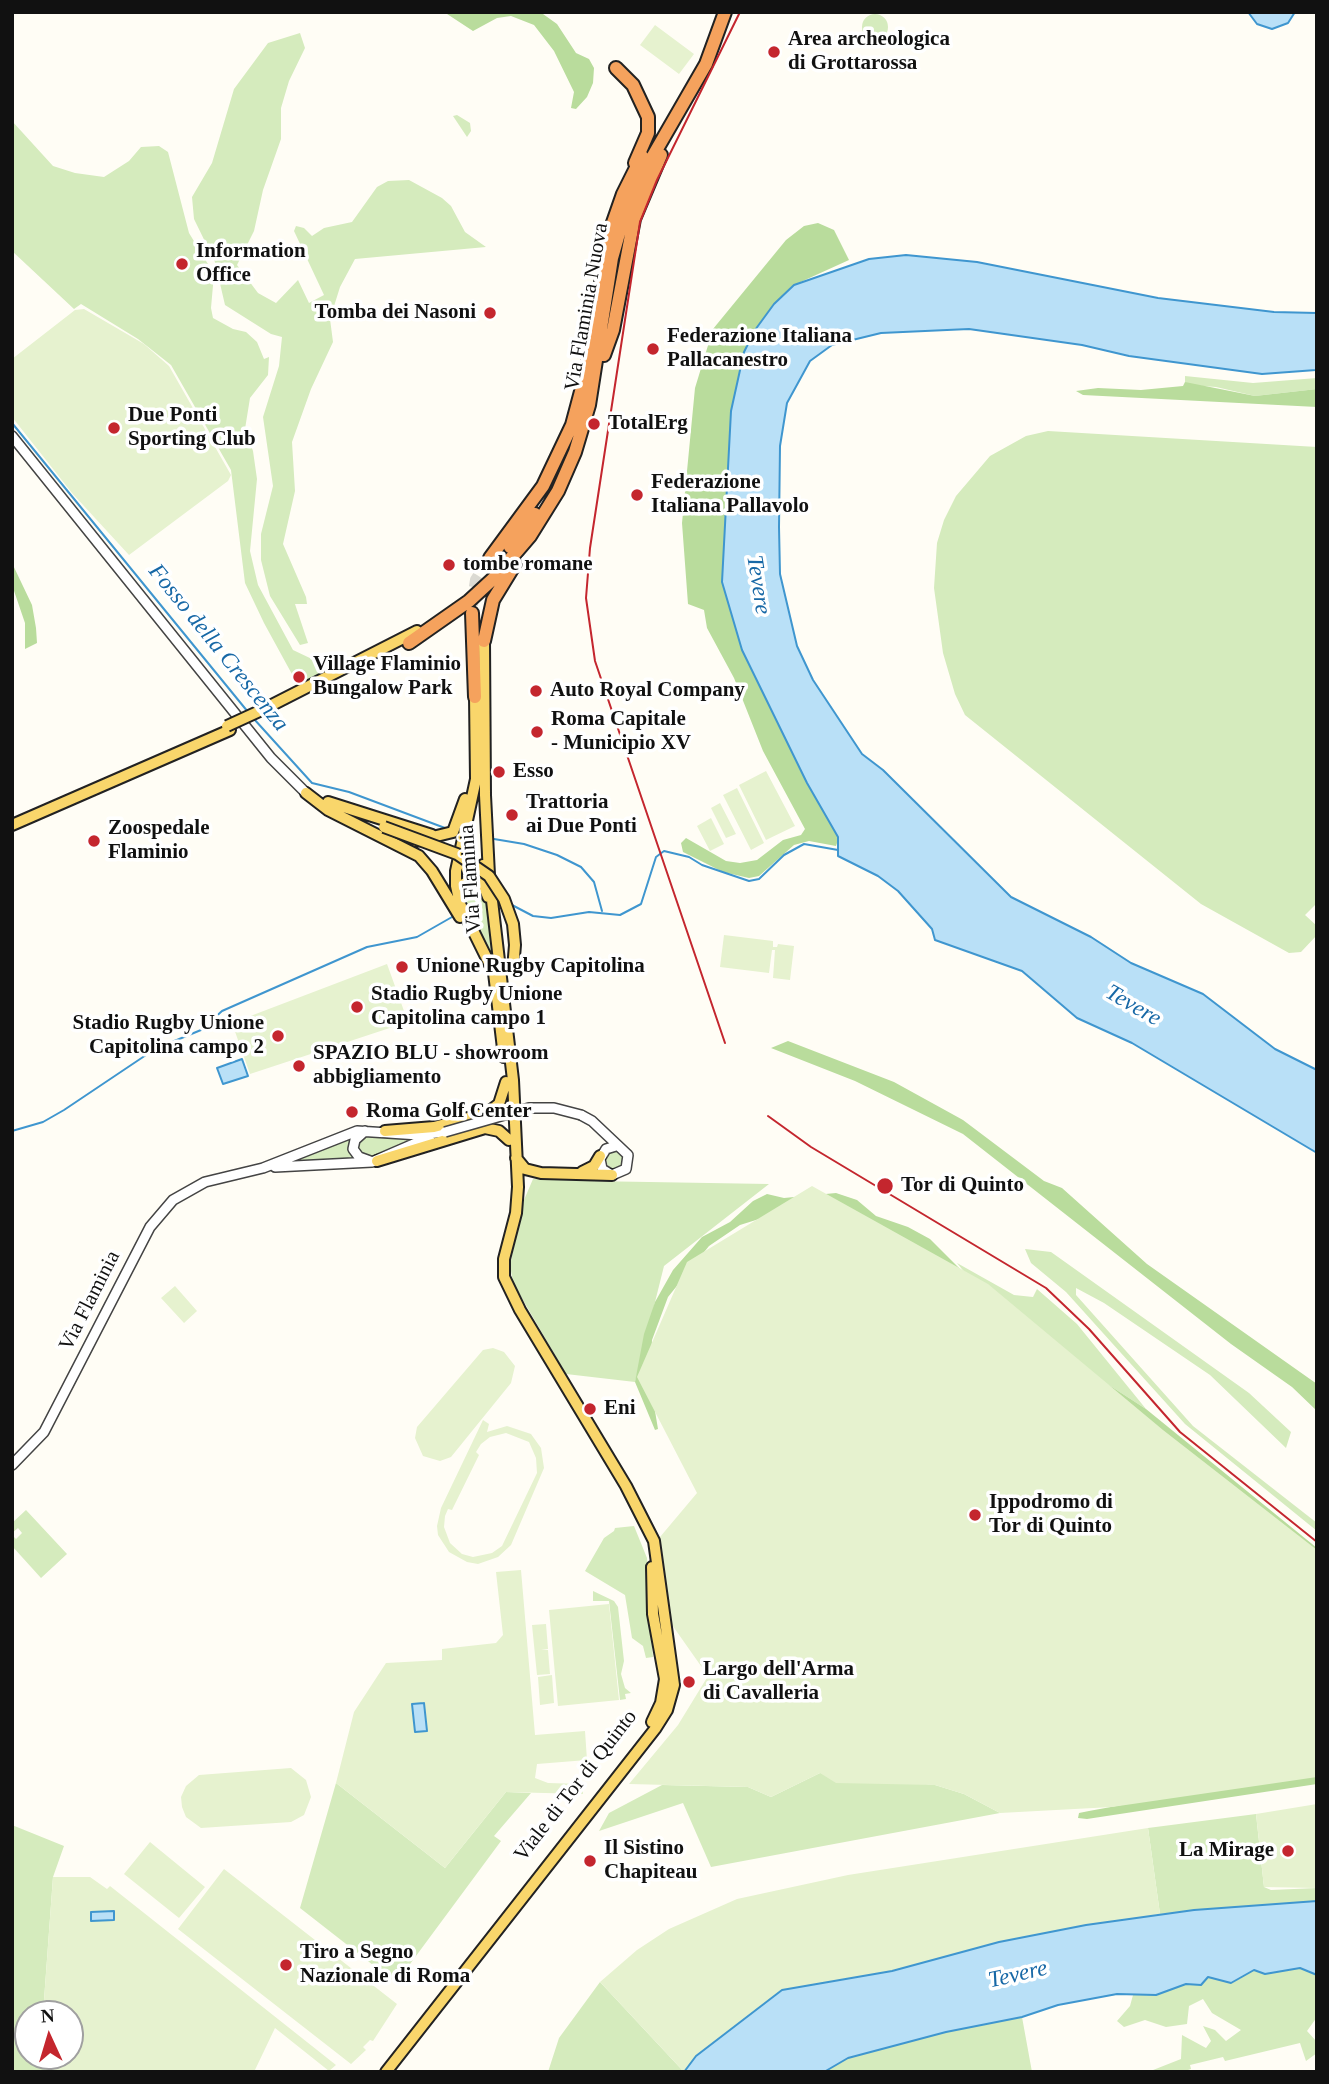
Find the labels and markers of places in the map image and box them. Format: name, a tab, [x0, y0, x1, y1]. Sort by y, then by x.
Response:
place label: Area archeologica di Grottarossa	[788, 27, 950, 77]
marker: Area archeologica di Grottarossa	[766, 44, 782, 60]
place label: Information Office	[196, 239, 306, 289]
marker: Information Office	[174, 256, 190, 272]
place label: Tomba dei Nasoni	[315, 300, 476, 326]
marker: Tomba dei Nasoni	[482, 305, 498, 321]
place label: Federazione Italiana Pallacanestro	[667, 324, 852, 374]
marker: Federazione Italiana Pallacanestro	[645, 341, 661, 357]
place label: Due Ponti Sporting Club	[128, 403, 256, 453]
place label: TotalErg	[608, 411, 688, 437]
marker: TotalErg	[586, 416, 602, 432]
marker: Due Ponti Sporting Club	[106, 420, 122, 436]
place label: Federazione Italiana Pallavolo	[651, 470, 809, 520]
marker: Federazione Italiana Pallavolo	[629, 487, 645, 503]
place label: tombe romane	[463, 552, 593, 578]
marker: tombe romane	[441, 557, 457, 573]
place label: Village Flaminio Bungalow Park	[313, 652, 461, 702]
marker: Village Flaminio Bungalow Park	[291, 669, 307, 685]
place label: Auto Royal Company	[550, 678, 745, 704]
marker: Auto Royal Company	[528, 683, 544, 699]
place label: Roma Capitale - Municipio XV	[551, 707, 691, 757]
marker: Roma Capitale - Municipio XV	[529, 724, 545, 740]
place label: Esso	[513, 759, 554, 785]
marker: Esso	[491, 764, 507, 780]
place label: Trattoria ai Due Ponti	[526, 790, 637, 840]
marker: Trattoria ai Due Ponti	[504, 807, 520, 823]
place label: Zoospedale Flaminio	[108, 816, 210, 866]
marker: Zoospedale Flaminio	[86, 833, 102, 849]
place label: Unione Rugby Capitolina	[416, 954, 645, 980]
marker: Unione Rugby Capitolina	[394, 959, 410, 975]
place label: Stadio Rugby Unione Capitolina campo 1	[371, 982, 562, 1032]
marker: Stadio Rugby Unione Capitolina campo 1	[349, 999, 365, 1015]
place label: Stadio Rugby Unione Capitolina campo 2	[73, 1011, 264, 1061]
marker: Stadio Rugby Unione Capitolina campo 2	[270, 1028, 286, 1044]
place label: SPAZIO BLU - showroom abbigliamento	[313, 1041, 549, 1091]
marker: SPAZIO BLU - showroom abbigliamento	[291, 1058, 307, 1074]
place label: Roma Golf Center	[366, 1099, 532, 1125]
marker: Roma Golf Center	[344, 1104, 360, 1120]
place label: Tor di Quinto	[901, 1173, 1024, 1199]
marker: Tor di Quinto	[875, 1176, 895, 1196]
place label: Eni	[604, 1396, 636, 1422]
marker: Eni	[582, 1401, 598, 1417]
place label: Ippodromo di Tor di Quinto	[989, 1490, 1113, 1540]
marker: Ippodromo di Tor di Quinto	[967, 1507, 983, 1523]
place label: Largo dell'Arma di Cavalleria	[703, 1657, 854, 1707]
marker: Largo dell'Arma di Cavalleria	[681, 1674, 697, 1690]
place label: Il Sistino Chapiteau	[604, 1836, 697, 1886]
place label: La Mirage	[1179, 1838, 1274, 1864]
marker: La Mirage	[1280, 1843, 1296, 1859]
marker: Il Sistino Chapiteau	[582, 1853, 598, 1869]
place label: Tiro a Segno Nazionale di Roma	[300, 1940, 470, 1990]
marker: Tiro a Segno Nazionale di Roma	[278, 1957, 294, 1973]

